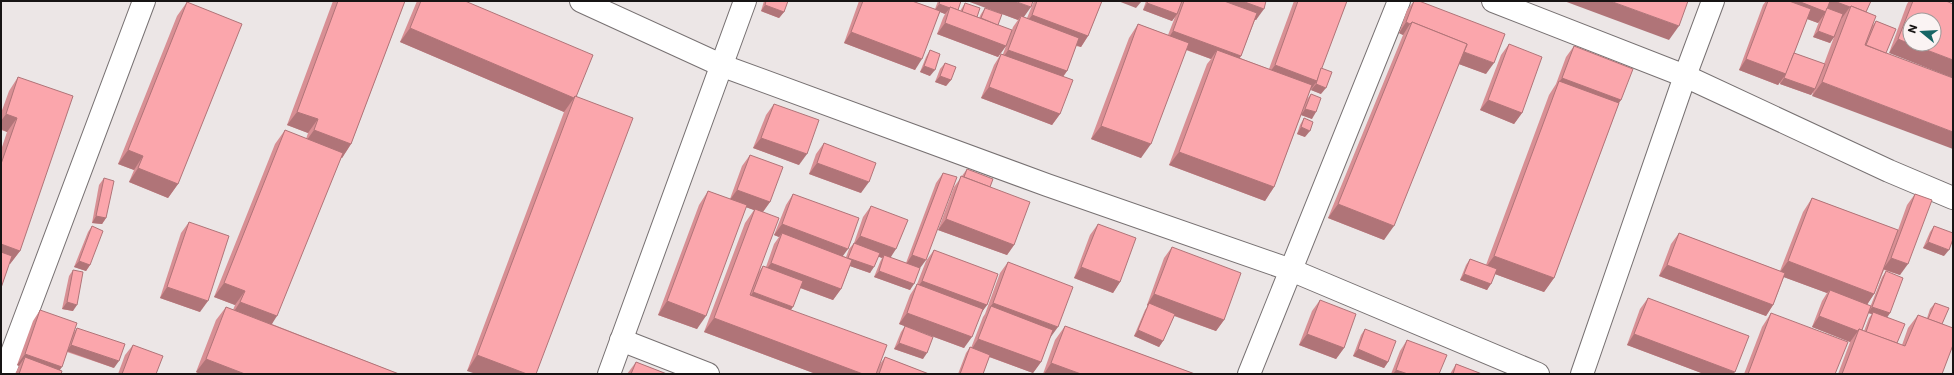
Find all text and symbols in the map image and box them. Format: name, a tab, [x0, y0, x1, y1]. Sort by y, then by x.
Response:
north arrow	[1902, 12, 1942, 52]
text: N	[1905, 23, 1919, 35]

